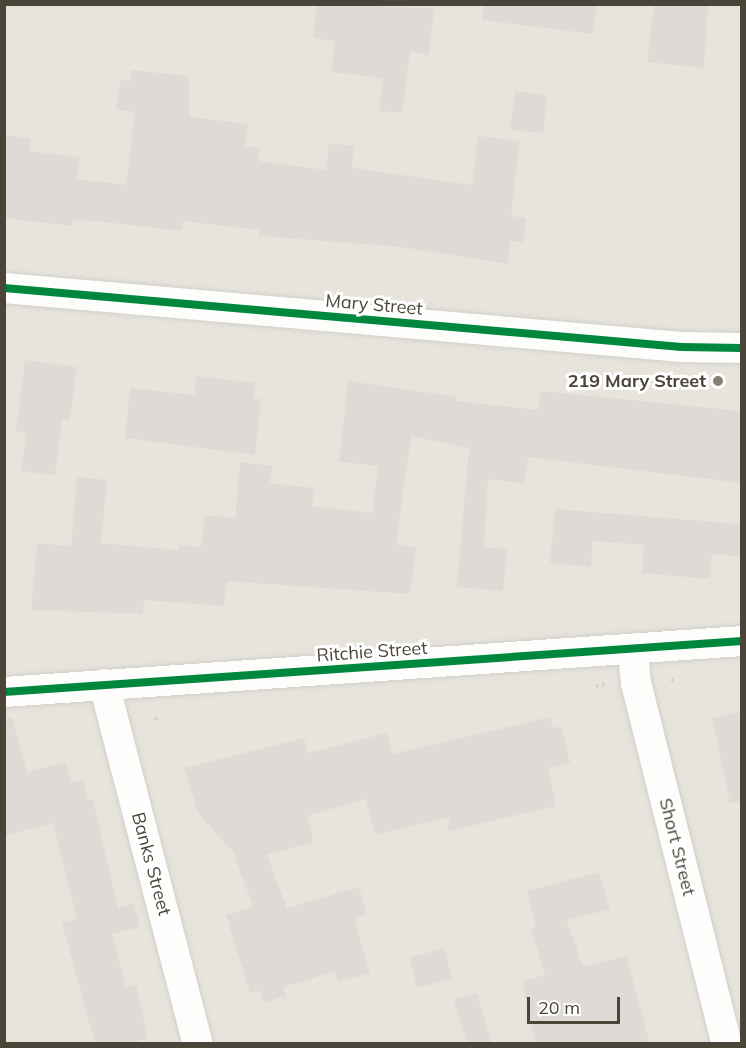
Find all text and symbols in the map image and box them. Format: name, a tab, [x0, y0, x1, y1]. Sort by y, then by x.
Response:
street label: Mary Street	[325, 290, 423, 320]
place label: 219 Mary Street	[568, 370, 706, 392]
marker: 219 Mary Street	[711, 374, 725, 388]
street label: Ritchie Street	[316, 637, 428, 667]
street label: Short Street	[654, 796, 700, 898]
street label: Banks Street	[127, 810, 175, 918]
scale bar	[530, 985, 623, 1023]
text: 20 m	[538, 996, 580, 1019]

